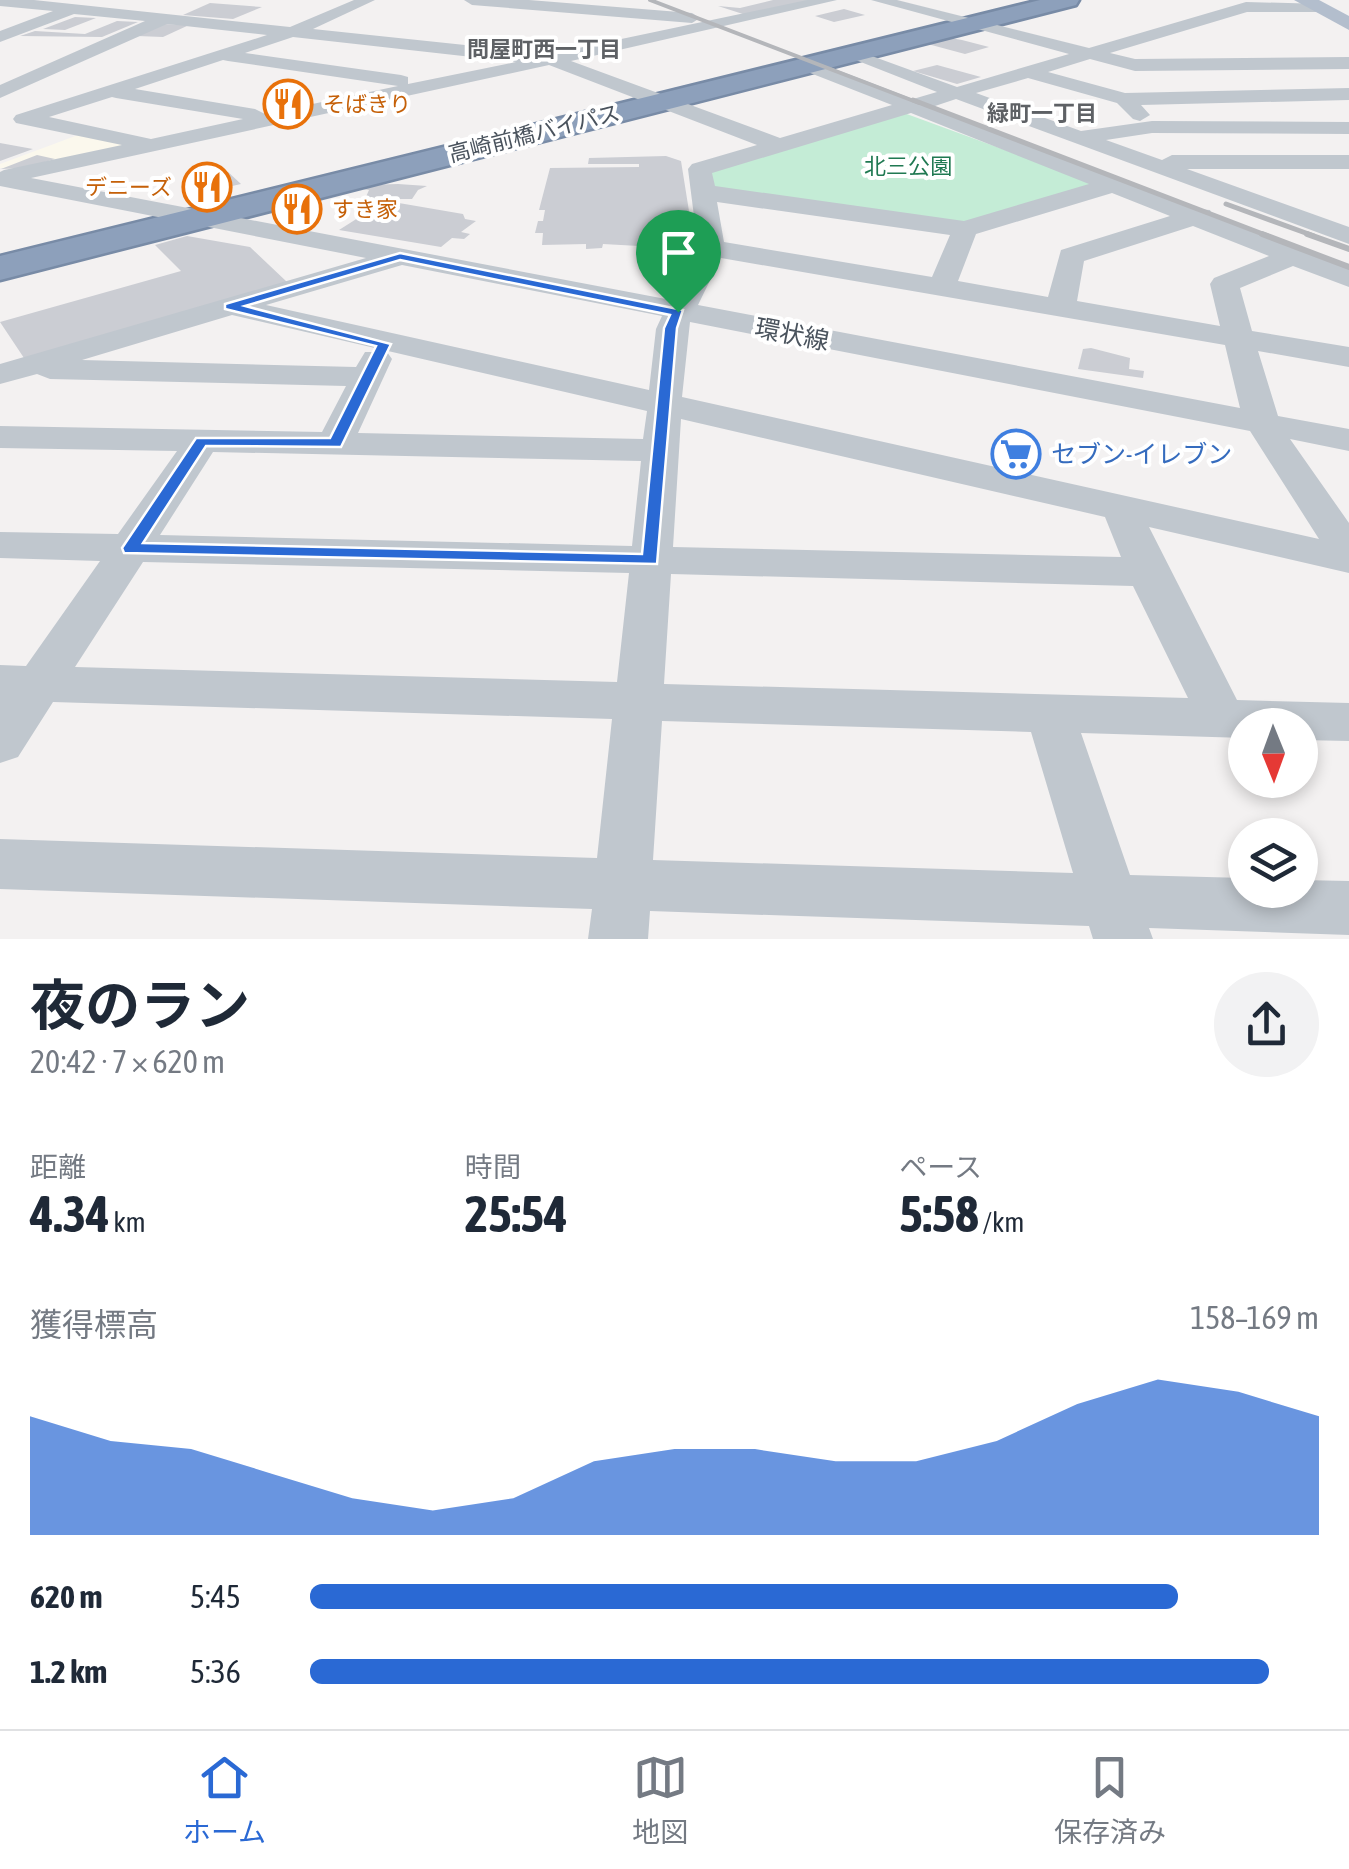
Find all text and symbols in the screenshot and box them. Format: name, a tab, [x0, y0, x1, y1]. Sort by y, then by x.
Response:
district label: 問屋町西一丁目	[467, 36, 621, 62]
restaurant icon: そばきり	[262, 78, 314, 130]
place label: そばきり	[323, 91, 411, 117]
street label: 高崎前橋バイパス	[446, 99, 622, 167]
district label: 緑町一丁目	[987, 100, 1097, 126]
park label: 北三公園	[864, 153, 952, 179]
restaurant icon: デニーズ	[181, 161, 233, 213]
place label: デニーズ	[85, 174, 172, 200]
restaurant icon: すき家	[271, 183, 323, 235]
place label: すき家	[332, 196, 398, 222]
pin	[636, 210, 721, 313]
icon: arrive	[651, 225, 706, 280]
street label: 環状線	[753, 313, 831, 355]
supermarket icon: セブン-イレブン	[990, 428, 1042, 480]
place label: セブン-イレブン	[1051, 440, 1232, 468]
north arrow	[1228, 708, 1318, 798]
map controls	[1228, 708, 1318, 908]
button: layers	[1228, 818, 1318, 908]
button: share	[1214, 972, 1319, 1077]
text: 夜のラン	[30, 974, 250, 1037]
text: 20:42 · 7 × 620 m	[30, 1043, 225, 1080]
text: 距離	[30, 1151, 86, 1183]
text: 時間	[465, 1151, 521, 1183]
text: ペース	[899, 1151, 982, 1183]
text: 4.34	[30, 1185, 109, 1243]
text: 25:54	[465, 1185, 568, 1243]
text: 5:58	[899, 1185, 979, 1243]
text: km	[109, 1206, 146, 1238]
text: /km	[979, 1206, 1025, 1238]
text: 158–169 m	[1190, 1299, 1319, 1336]
text: 獲得標高	[30, 1306, 158, 1343]
text: 620 m	[30, 1578, 103, 1615]
text: 5:45	[190, 1578, 241, 1615]
text: 1.2 km	[30, 1653, 107, 1690]
text: 5:36	[190, 1653, 241, 1690]
tab: ホーム	[183, 1750, 266, 1850]
tab: 地図	[632, 1750, 688, 1850]
tab: 保存済み	[1054, 1750, 1166, 1850]

